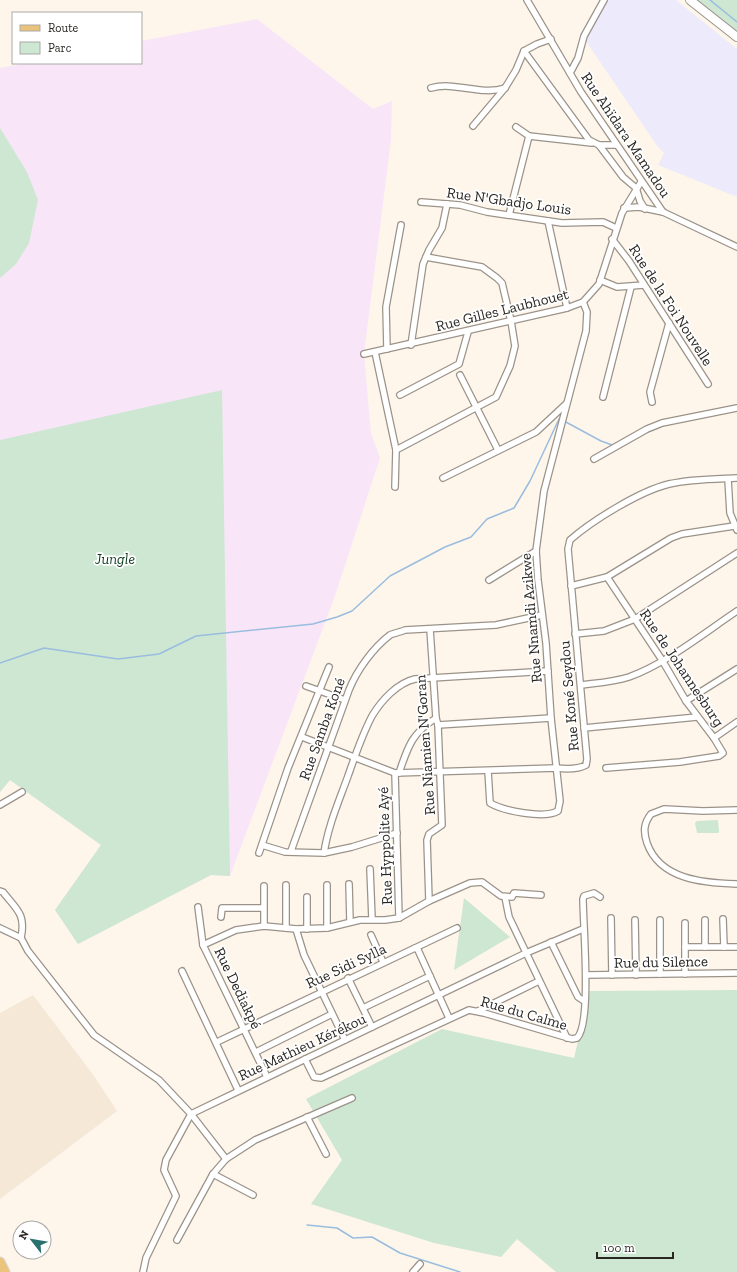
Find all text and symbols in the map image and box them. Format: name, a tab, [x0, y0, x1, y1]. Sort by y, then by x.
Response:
legend	[12, 12, 142, 64]
text: Route	[48, 21, 79, 35]
text: Parc	[48, 41, 72, 55]
street label: Rue Ahïdara Mamadou	[577, 69, 675, 202]
street label: Rue N'Gbadjo Louis	[445, 183, 573, 219]
street label: Rue de la Foi Nouvelle	[625, 241, 717, 369]
street label: Rue Gilles Laubhouet	[434, 285, 571, 335]
park label: Jungle	[94, 550, 135, 568]
street label: Rue Nnamdi Azikwe	[516, 552, 546, 684]
street label: Rue de Johannesburg	[636, 606, 728, 730]
street label: Rue Koné Seydou	[555, 639, 583, 752]
street label: Rue Niamien N'Goran	[411, 674, 439, 816]
street label: Rue Samba Koné	[295, 675, 349, 783]
street label: Rue Hyppolite Ayé	[374, 787, 396, 905]
street label: Rue Sidi Sylla	[303, 940, 389, 992]
street label: Rue Dediakpé	[211, 944, 265, 1032]
street label: Rue du Silence	[614, 952, 708, 972]
street label: Rue du Calme	[479, 992, 569, 1034]
street label: Rue Mathieu Kérékou	[235, 1009, 369, 1085]
north arrow	[12, 1220, 52, 1260]
text: N	[16, 1228, 32, 1242]
scale bar	[597, 1234, 673, 1260]
text: 100 m	[603, 1241, 635, 1255]

